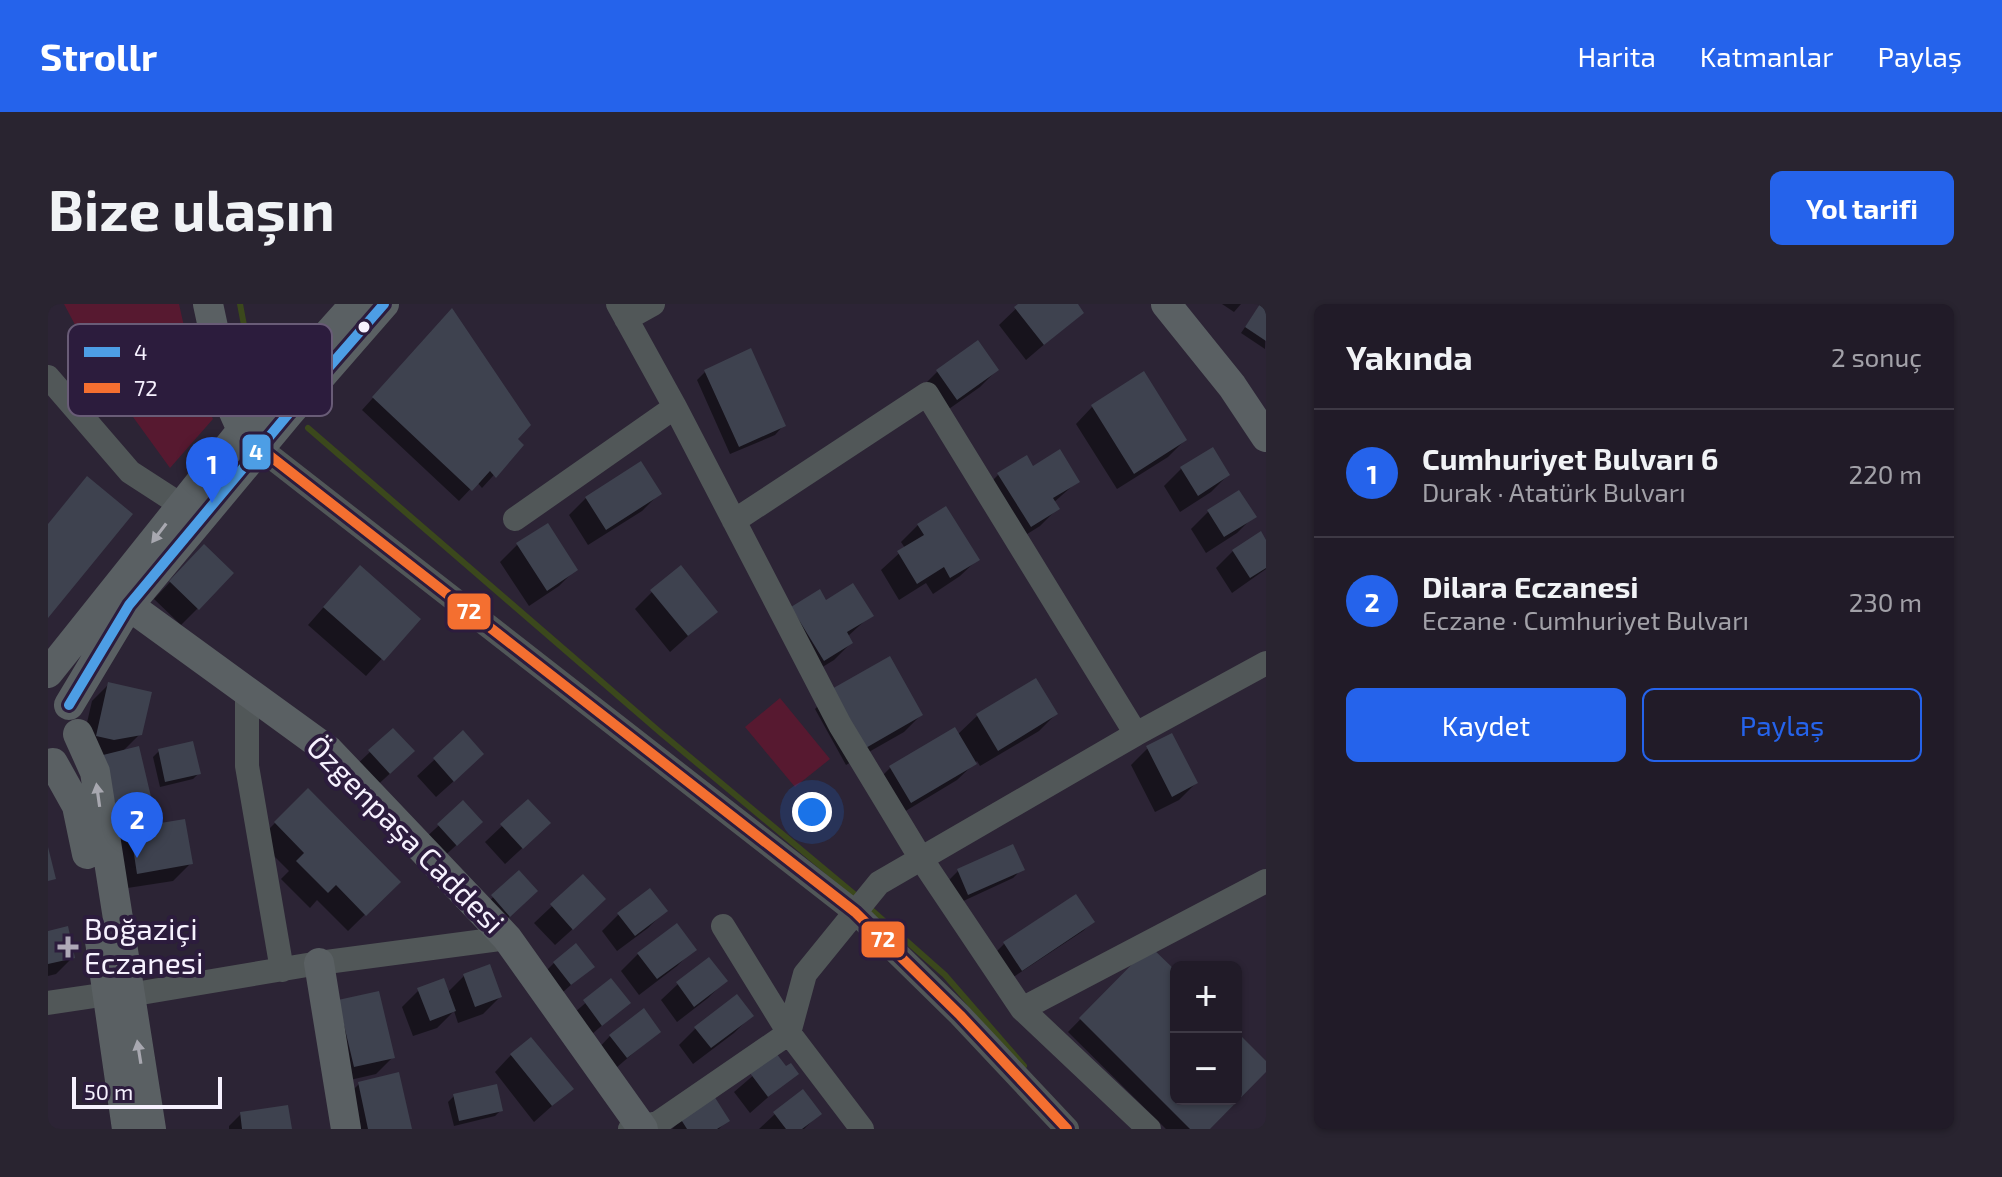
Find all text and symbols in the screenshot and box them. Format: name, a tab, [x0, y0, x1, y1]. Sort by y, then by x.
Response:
text: Strollr	[40, 33, 157, 79]
text: Harita	[1577, 39, 1656, 73]
text: Katmanlar	[1700, 39, 1833, 73]
text: Paylaş	[1877, 39, 1962, 73]
button: Yol tarifi	[1770, 171, 1954, 245]
text: Bize ulaşın	[48, 175, 335, 242]
unlabelled marker	[356, 319, 372, 335]
legend	[68, 324, 332, 416]
text: Yakında	[1346, 336, 1473, 377]
text: 4	[134, 338, 148, 364]
text: 2 sonuç	[1831, 341, 1922, 372]
text: 72	[134, 374, 158, 400]
line badge: 4	[241, 433, 272, 471]
pin: 1	[186, 437, 238, 503]
text: 4	[249, 438, 263, 464]
text: Cumhuriyet Bulvarı 6	[1422, 440, 1718, 476]
text: 1	[1366, 458, 1378, 489]
text: 220 m	[1849, 458, 1922, 489]
text: Durak · Atatürk Bulvarı	[1422, 476, 1686, 507]
one-way arrow	[152, 523, 168, 544]
text: Dilara Eczanesi	[1422, 568, 1639, 604]
text: 2	[1364, 586, 1380, 617]
text: 230 m	[1849, 586, 1922, 617]
line badge: 72	[446, 592, 492, 631]
text: 72	[457, 597, 481, 623]
text: Eczane · Cumhuriyet Bulvarı	[1422, 604, 1749, 635]
button: Kaydet	[1346, 688, 1626, 762]
button: Paylaş	[1642, 688, 1922, 762]
street label: Özgenpaşa Caddesi	[299, 727, 513, 941]
one-way arrow	[91, 782, 104, 807]
pin: 2	[111, 792, 163, 858]
your location	[792, 792, 832, 832]
place label: Boğaziçi Eczanesi	[84, 910, 204, 980]
line badge: 72	[860, 920, 906, 959]
text: 72	[871, 925, 895, 951]
marker: Boğaziçi Eczanesi	[59, 938, 77, 956]
map controls	[1170, 961, 1242, 1105]
button: +	[1170, 961, 1242, 1033]
button: −	[1170, 1033, 1242, 1105]
one-way arrow	[132, 1039, 144, 1064]
scale bar	[72, 1073, 222, 1109]
text: 50 m	[84, 1078, 133, 1104]

